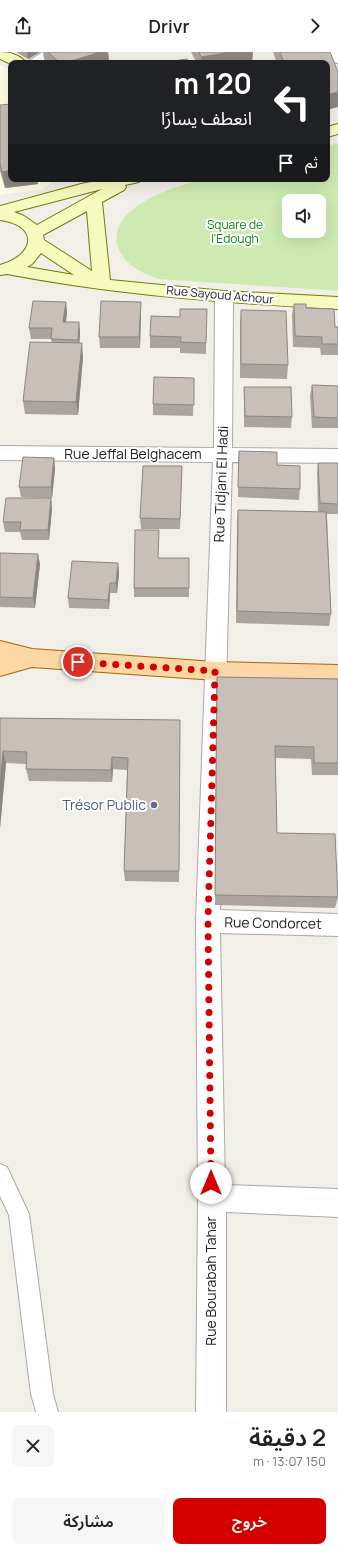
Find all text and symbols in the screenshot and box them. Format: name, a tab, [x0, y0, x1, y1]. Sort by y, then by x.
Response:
text: Drivr	[149, 14, 189, 38]
icon: share	[12, 15, 34, 37]
icon: forward	[304, 15, 326, 37]
text: 120 m	[174, 64, 252, 102]
icon: left	[266, 76, 318, 128]
text: انعطف يسارًا	[161, 106, 252, 130]
icon: arrive	[275, 152, 297, 174]
text: ثم	[305, 152, 318, 173]
map controls	[282, 194, 326, 238]
button: sound	[282, 194, 326, 238]
park label: Square de l'Edough	[207, 216, 263, 247]
street label: Rue Sayoud Achour	[166, 281, 275, 308]
street label: Rue Tidjani El Hadi	[209, 425, 232, 543]
street label: Rue Jeffal Belghacem	[64, 444, 202, 463]
pin	[61, 645, 95, 679]
icon: arrive	[67, 651, 89, 673]
place label: Trésor Public	[62, 795, 146, 814]
marker: Trésor Public	[149, 800, 159, 810]
street label: Rue Condorcet	[224, 912, 322, 933]
position arrow	[190, 1162, 232, 1204]
street label: Rue Bourabah Tahar	[201, 1216, 220, 1346]
text: 2 دقيقة	[249, 1420, 326, 1453]
button: close	[12, 1425, 54, 1467]
text: 150 m · 13:07	[253, 1452, 326, 1470]
button: مشاركة	[12, 1498, 165, 1544]
button: خروج	[173, 1498, 326, 1544]

